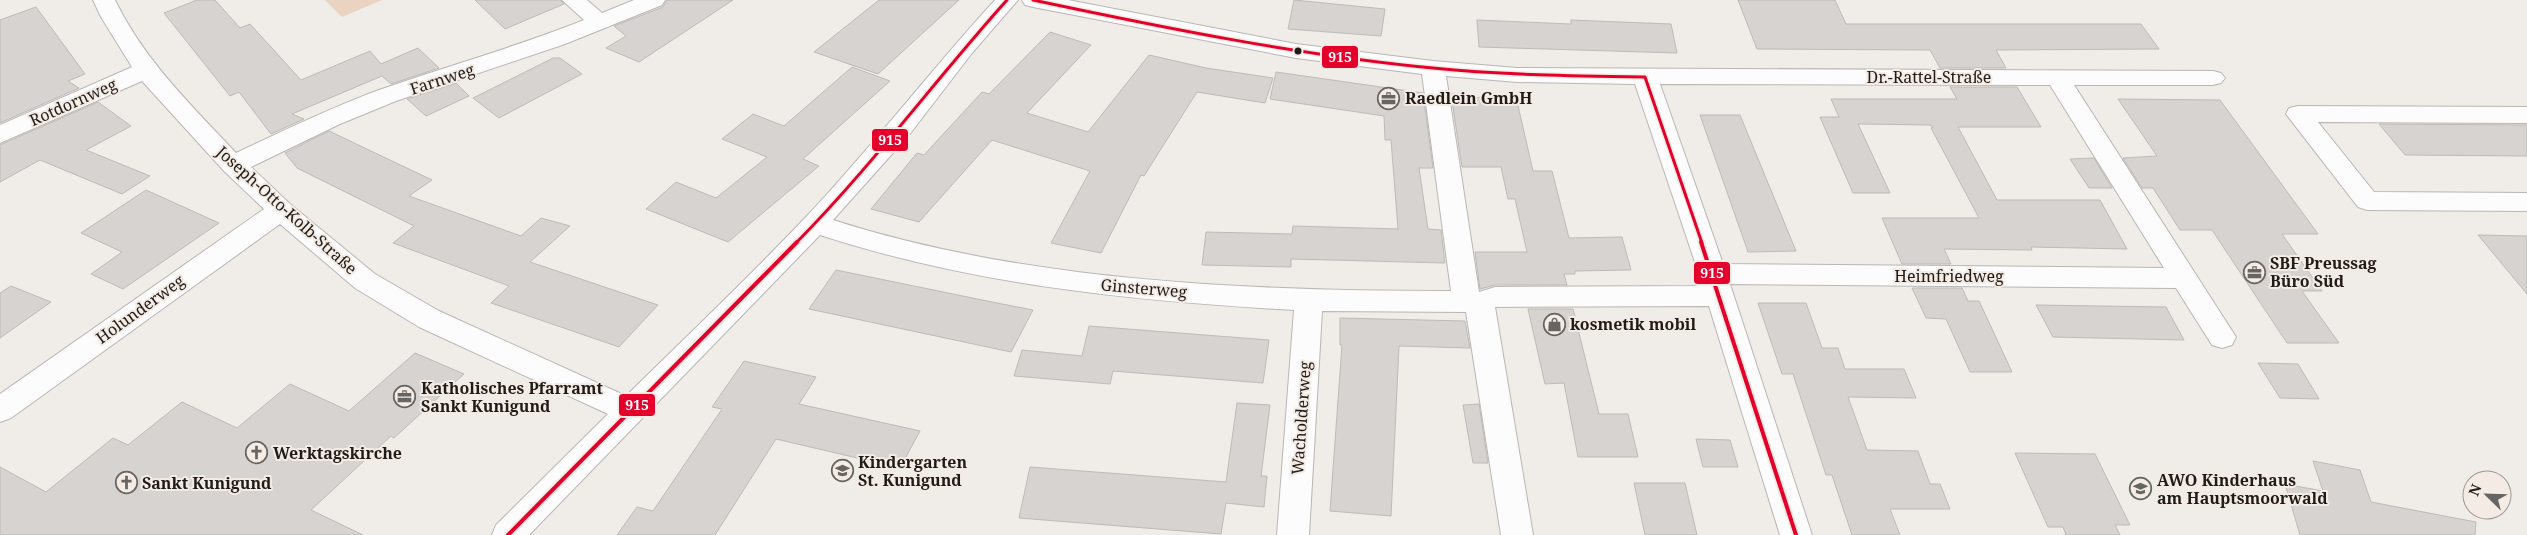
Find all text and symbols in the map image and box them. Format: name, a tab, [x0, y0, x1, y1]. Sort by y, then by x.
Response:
line badge: 915	[1321, 45, 1359, 69]
unlabelled marker	[1293, 46, 1303, 56]
text: 915	[1328, 47, 1352, 66]
street label: Farnweg	[407, 58, 477, 100]
street label: Dr.-Rattel-Straße	[1867, 66, 1991, 88]
street label: Rotdornweg	[26, 73, 120, 131]
office icon: Raedlein GmbH	[1377, 86, 1401, 110]
place label: Raedlein GmbH	[1405, 87, 1532, 109]
line badge: 915	[871, 128, 909, 152]
text: 915	[878, 130, 902, 149]
street label: Joseph-Otto-Kolb-Straße	[211, 140, 362, 279]
place label: SBF Preussag Büro Süd	[2270, 252, 2377, 292]
office icon: SBF Preussag Büro Süd	[2242, 260, 2266, 284]
line badge: 915	[1693, 261, 1731, 285]
text: 915	[1700, 263, 1724, 282]
street label: Heimfriedweg	[1894, 265, 2004, 287]
street label: Holunderweg	[91, 269, 189, 349]
street label: Ginsterweg	[1100, 273, 1189, 303]
shop icon: kosmetik mobil	[1542, 312, 1566, 336]
place label: kosmetik mobil	[1570, 313, 1696, 335]
street label: Wacholderweg	[1286, 360, 1316, 476]
place label: Katholisches Pfarramt Sankt Kunigund	[421, 377, 604, 417]
office icon: Katholisches Pfarramt Sankt Kunigund	[393, 385, 417, 409]
line badge: 915	[618, 393, 656, 417]
text: 915	[625, 395, 649, 414]
church icon: Werktagskirche	[245, 441, 269, 465]
place label: Werktagskirche	[273, 442, 402, 464]
place label: Kindergarten St. Kunigund	[858, 451, 968, 491]
school or university icon: Kindergarten St. Kunigund	[830, 459, 854, 483]
place label: AWO Kinderhaus am Hauptsmoorwald	[2157, 469, 2328, 509]
north arrow	[2462, 470, 2512, 520]
church icon: Sankt Kunigund	[114, 471, 138, 495]
place label: Sankt Kunigund	[142, 472, 272, 494]
school or university icon: AWO Kinderhaus am Hauptsmoorwald	[2129, 477, 2153, 501]
text: N	[2464, 481, 2485, 499]

